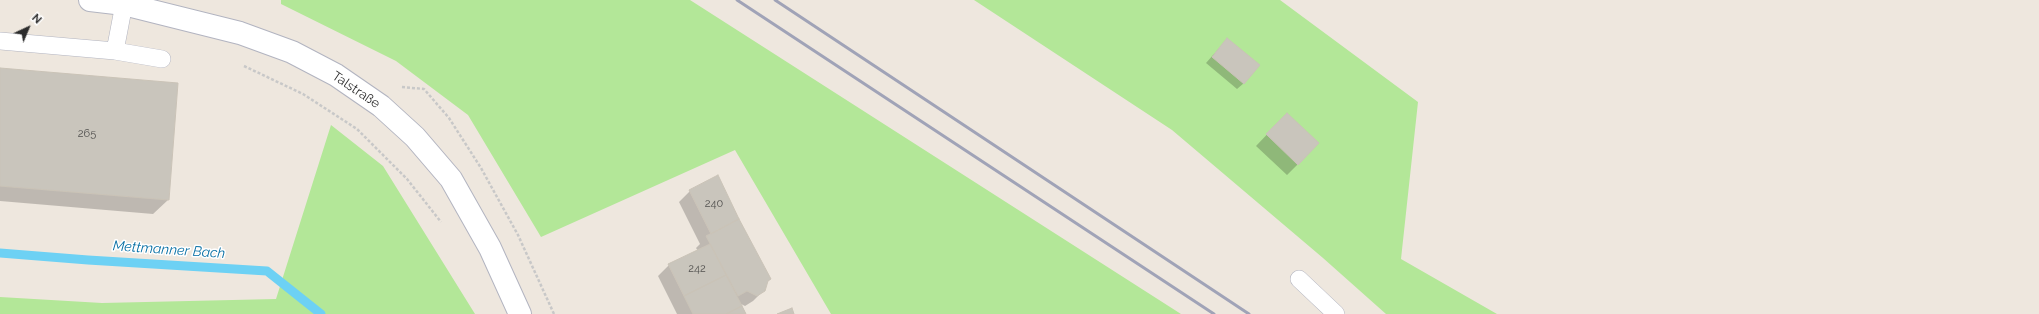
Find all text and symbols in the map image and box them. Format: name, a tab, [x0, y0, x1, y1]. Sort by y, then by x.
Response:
north arrow	[8, 8, 48, 48]
text: N	[29, 11, 44, 27]
street label: Talstraße	[329, 68, 383, 112]
house number: 265	[78, 127, 96, 141]
house number: 240	[705, 197, 723, 211]
water label: Mettmanner Bach	[112, 238, 226, 262]
house number: 242	[688, 262, 706, 276]

